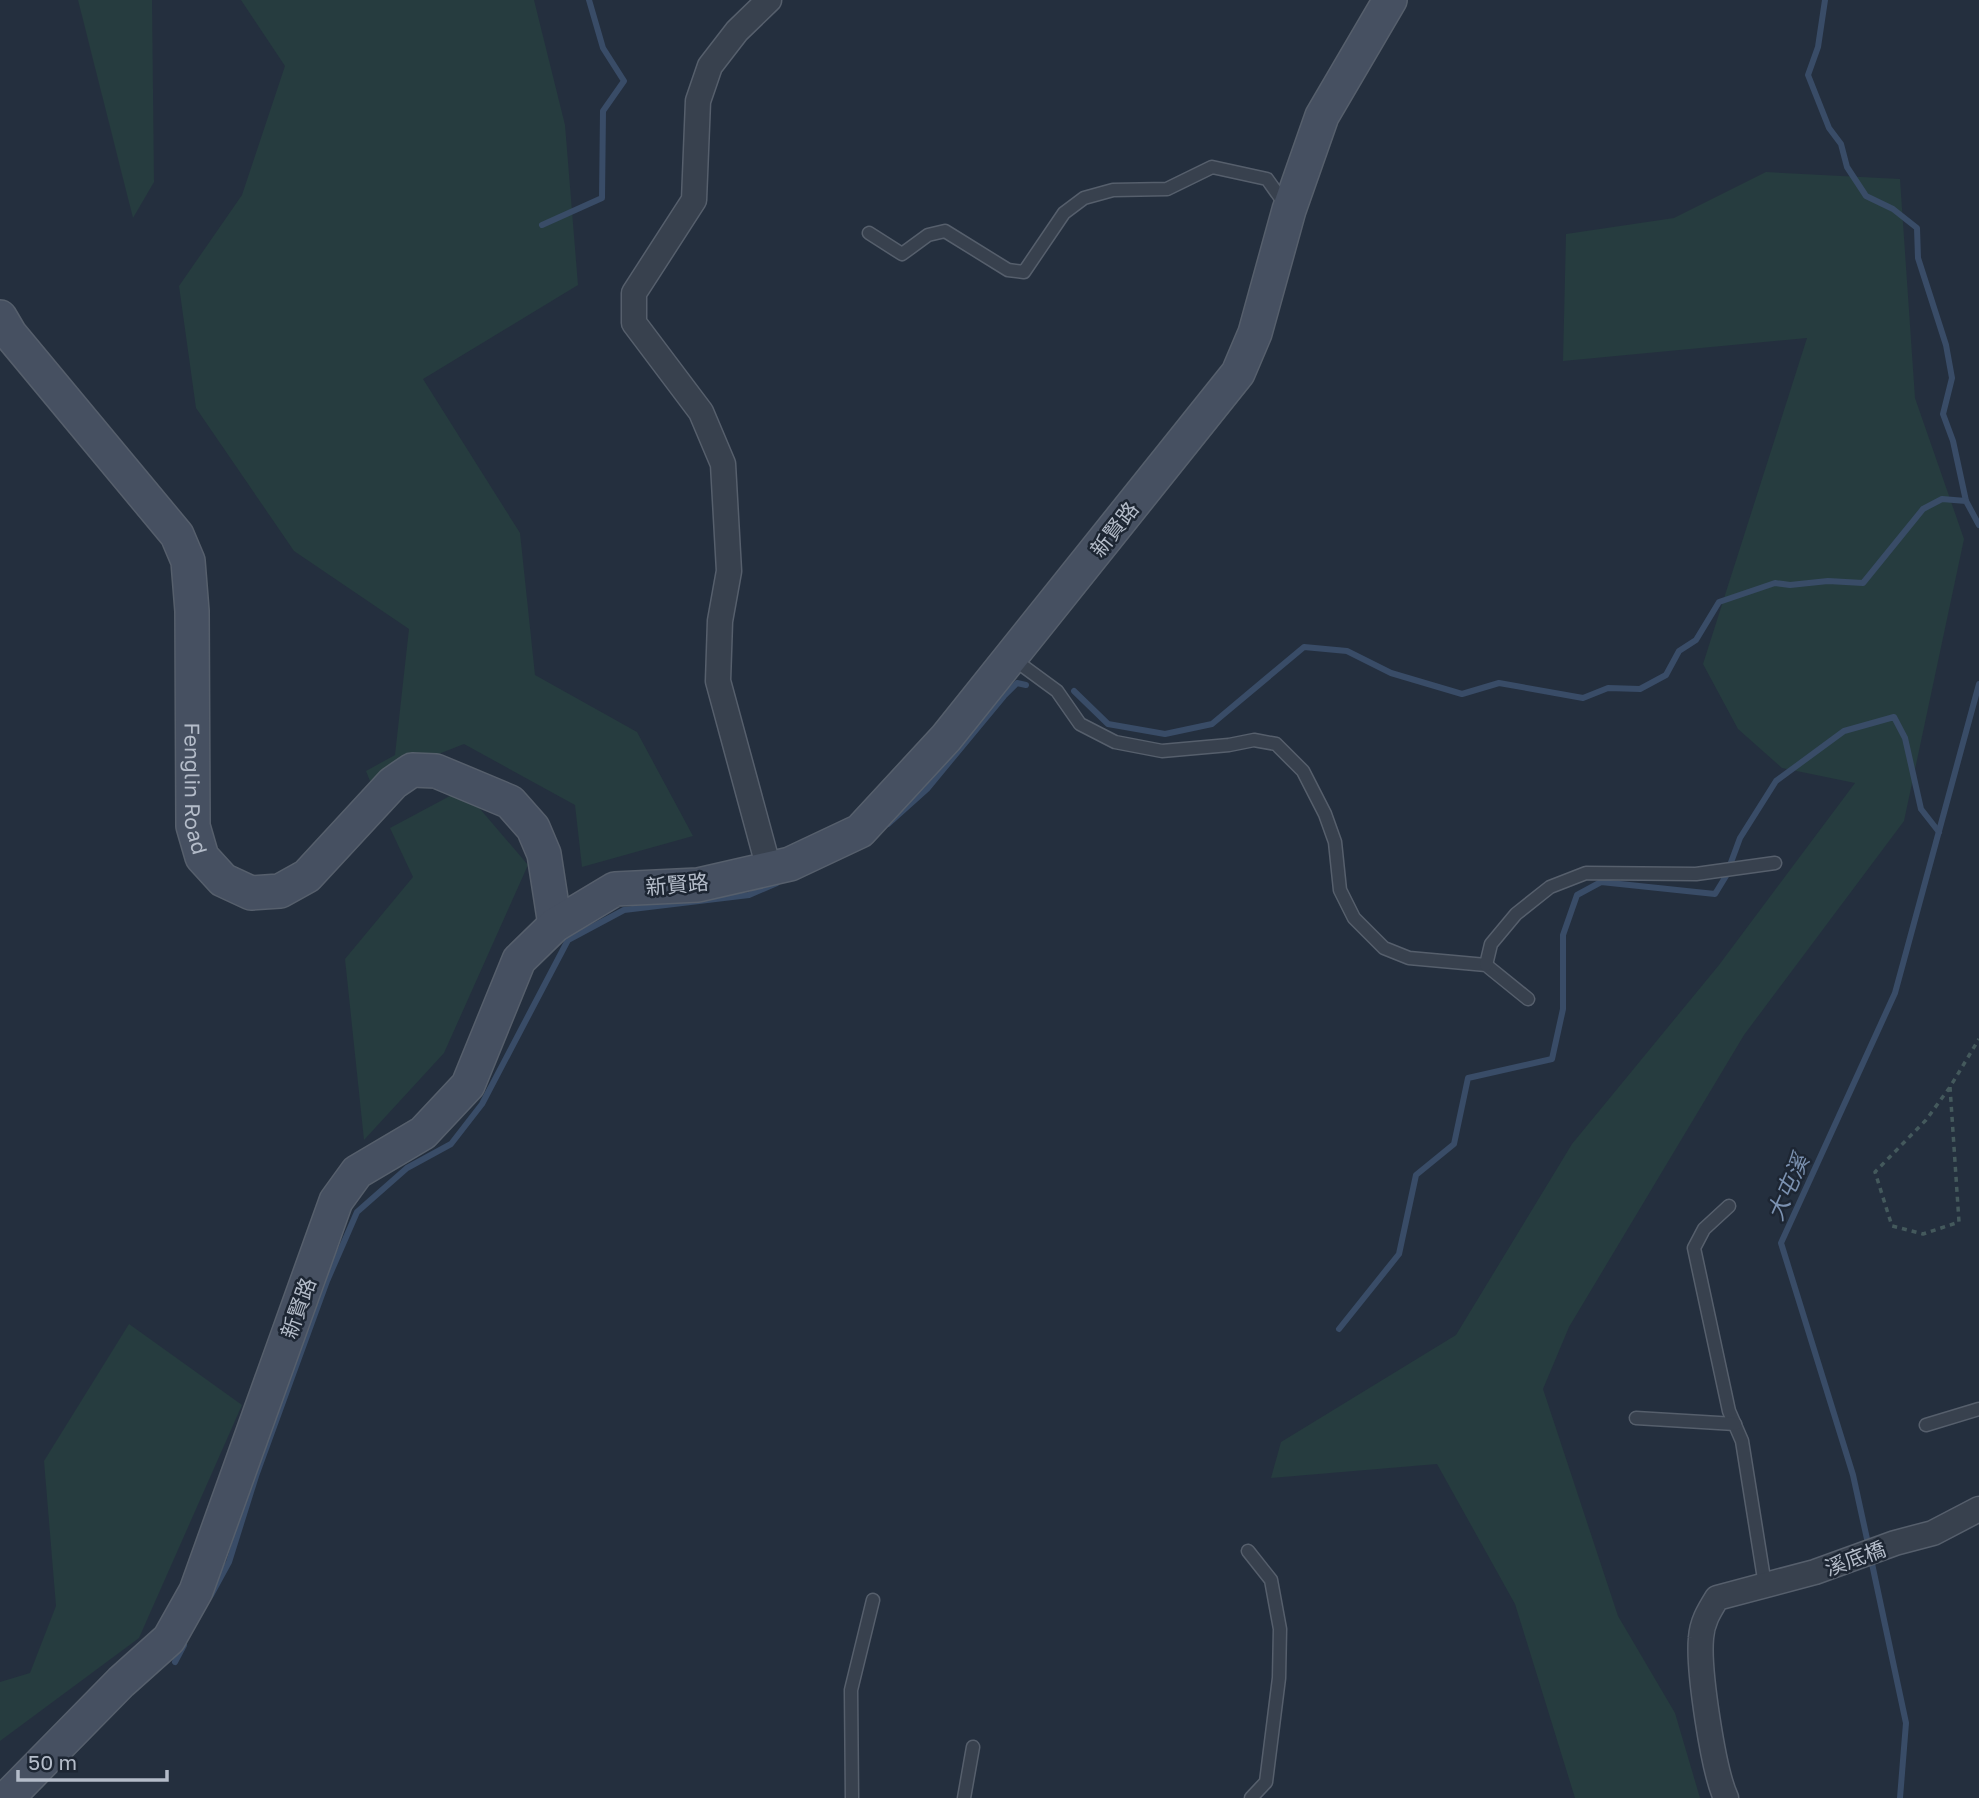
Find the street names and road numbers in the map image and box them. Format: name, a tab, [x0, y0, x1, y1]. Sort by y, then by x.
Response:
street label: 新賢路	[1084, 496, 1144, 562]
street label: Fenglin Road	[180, 722, 213, 857]
street label: 新賢路	[644, 868, 710, 900]
street label: 新賢路	[275, 1274, 321, 1342]
street label: 溪底橋	[1821, 1535, 1889, 1581]

